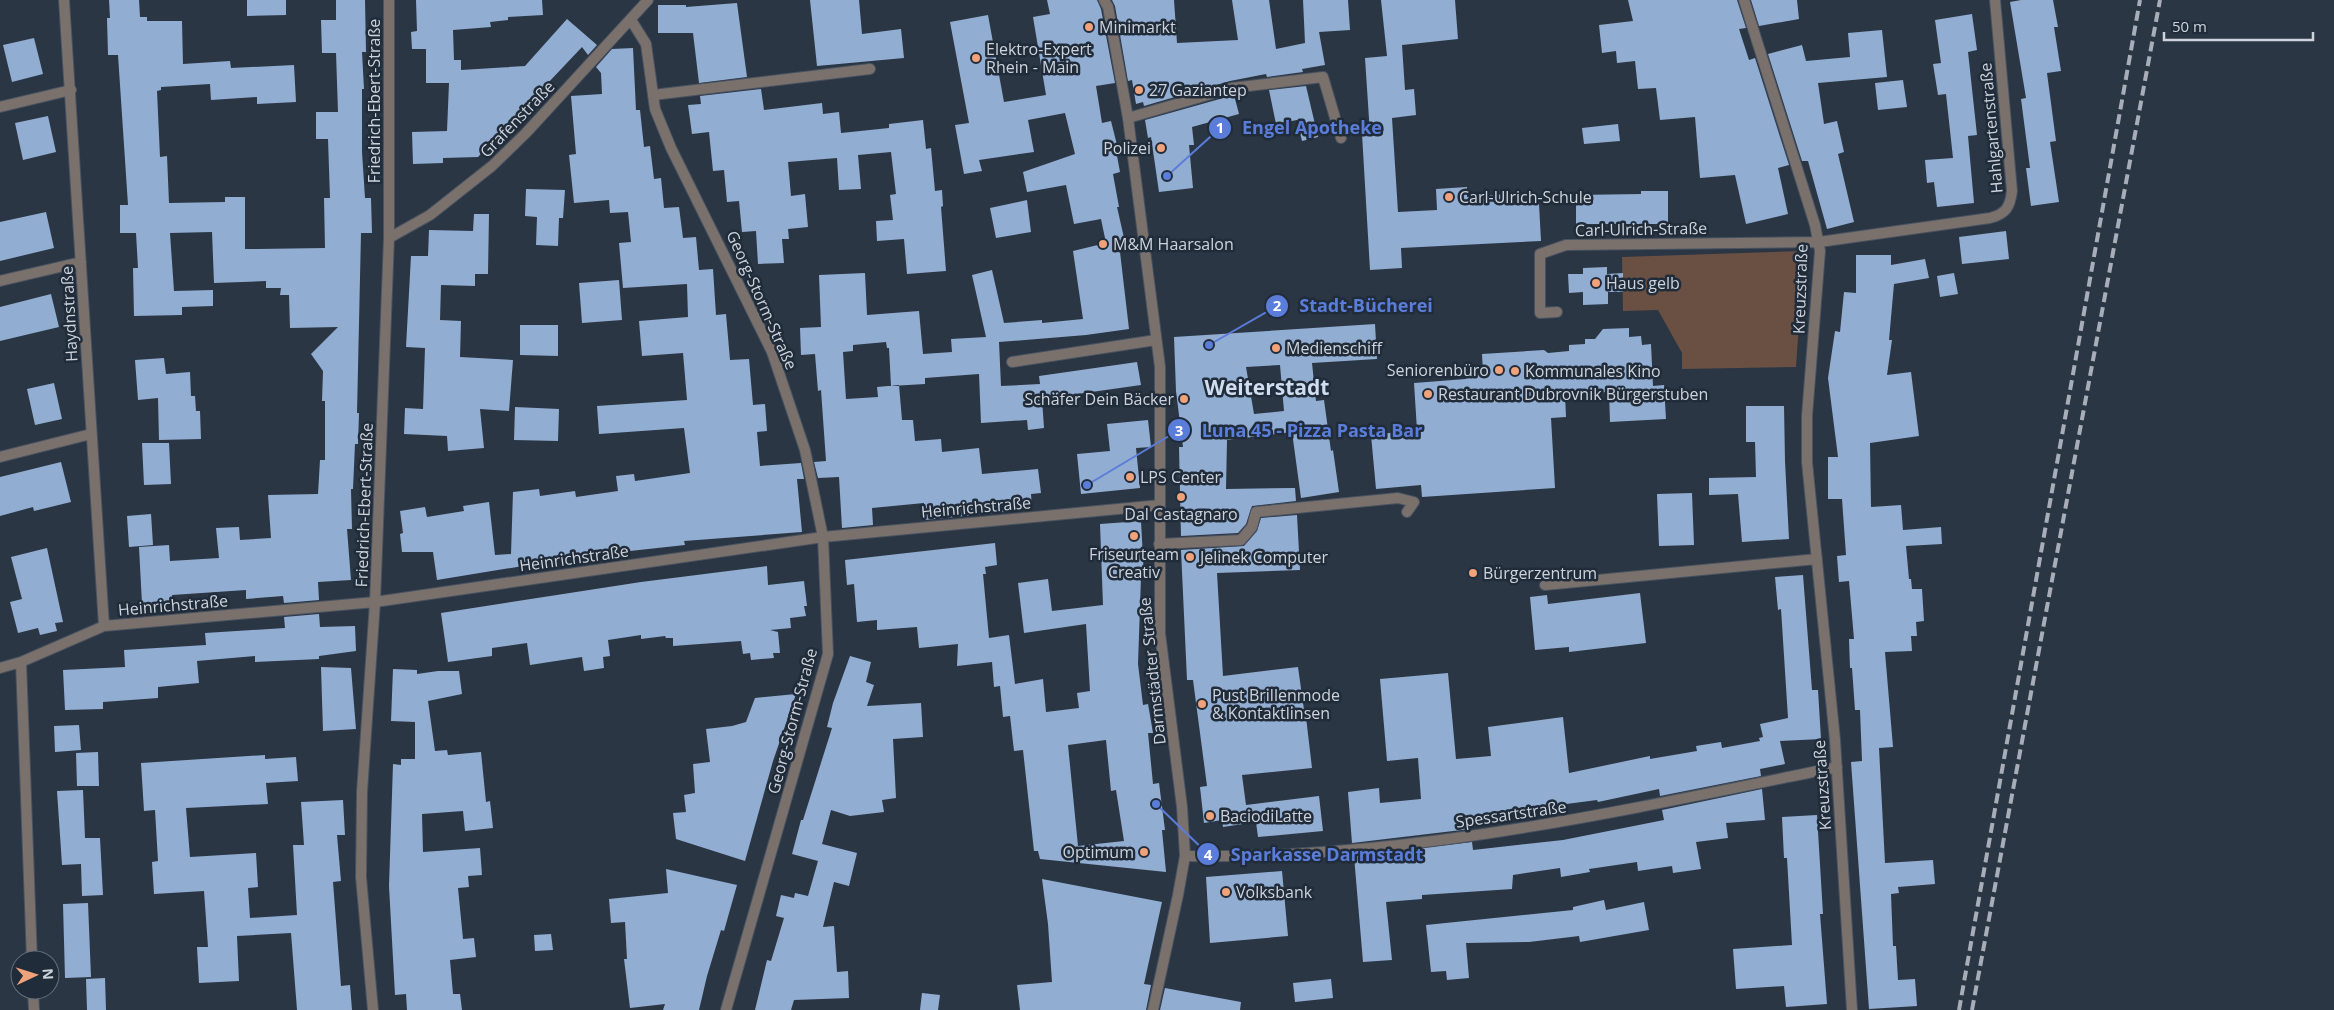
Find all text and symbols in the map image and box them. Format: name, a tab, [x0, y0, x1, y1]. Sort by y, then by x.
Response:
scale bar	[2164, 10, 2313, 42]
place label: Minimarkt	[1099, 16, 1176, 38]
text: 50 m	[2172, 16, 2207, 36]
street label: Friedrich-Ebert-Straße	[363, 19, 385, 183]
marker: Minimarkt	[1083, 21, 1095, 33]
place label: Elektro-Expert Rhein - Main	[986, 38, 1092, 78]
marker: Elektro-Expert Rhein - Main	[970, 52, 982, 64]
street label: Hahlgartenstraße	[1974, 62, 2008, 194]
street label: Grafenstraße	[475, 76, 559, 162]
place label: 27 Gaziantep	[1149, 79, 1247, 101]
marker: 27 Gaziantep	[1133, 84, 1145, 96]
callout: Engel Apotheke	[1207, 112, 1392, 145]
text: Engel Apotheke	[1242, 115, 1382, 139]
text: 1	[1216, 117, 1224, 137]
place label: Polizei	[1103, 137, 1151, 159]
marker: Polizei	[1155, 142, 1167, 154]
place label: Carl-Ulrich-Schule	[1459, 186, 1592, 208]
marker: Carl-Ulrich-Schule	[1443, 191, 1455, 203]
street label: Carl-Ulrich-Straße	[1575, 217, 1707, 241]
street label: Georg-Storm-Straße	[721, 227, 803, 373]
place label: M&M Haarsalon	[1113, 233, 1234, 255]
marker: M&M Haarsalon	[1097, 238, 1109, 250]
street label: Kreuzstraße	[1787, 243, 1813, 335]
street label: Haydnstraße	[56, 265, 82, 363]
place label: Haus gelb	[1606, 272, 1680, 294]
marker: Haus gelb	[1590, 277, 1602, 289]
callout: Stadt-Bücherei	[1264, 289, 1443, 322]
text: Stadt-Bücherei	[1299, 293, 1433, 317]
text: 2	[1273, 295, 1282, 315]
place label: Medienschiff	[1286, 337, 1383, 359]
marker: Medienschiff	[1270, 342, 1282, 354]
place label: Seniorenbüro	[1387, 359, 1489, 381]
place label: Kommunales Kino	[1525, 360, 1661, 382]
marker: Seniorenbüro	[1493, 364, 1505, 376]
marker: Kommunales Kino	[1509, 365, 1521, 377]
district label: Weiterstadt	[1205, 373, 1329, 401]
place label: Restaurant Dubrovnik Bürgerstuben	[1438, 383, 1708, 405]
place label: Schäfer Dein Bäcker	[1024, 388, 1174, 410]
marker: Restaurant Dubrovnik Bürgerstuben	[1422, 388, 1434, 400]
marker: Schäfer Dein Bäcker	[1178, 393, 1190, 405]
callout: Luna 45 - Pizza Pasta Bar	[1167, 414, 1432, 447]
text: Luna 45 - Pizza Pasta Bar	[1202, 418, 1422, 442]
text: 3	[1175, 420, 1183, 440]
street label: Friedrich-Ebert-Straße	[350, 422, 378, 588]
place label: LPS Center	[1140, 466, 1221, 488]
marker: LPS Center	[1124, 471, 1136, 483]
street label: Heinrichstraße	[920, 491, 1032, 523]
marker: Dal Castagnaro	[1175, 491, 1187, 503]
place label: Dal Castagnaro	[1124, 503, 1238, 525]
marker: Friseurteam Creativ	[1128, 530, 1140, 542]
street label: Heinrichstraße	[518, 539, 630, 577]
place label: Friseurteam Creativ	[1089, 543, 1179, 583]
place label: Jelinek Computer	[1198, 546, 1329, 568]
marker: Jelinek Computer	[1184, 551, 1196, 563]
place label: Bürgerzentrum	[1483, 562, 1597, 584]
marker: Bürgerzentrum	[1467, 567, 1479, 579]
street label: Heinrichstraße	[117, 589, 229, 621]
street label: Darmstädter Straße	[1133, 596, 1171, 746]
street label: Georg-Storm-Straße	[762, 646, 822, 796]
place label: Pust Brillenmode & Kontaktlinsen	[1212, 684, 1340, 724]
marker: Pust Brillenmode & Kontaktlinsen	[1196, 698, 1208, 710]
street label: Kreuzstraße	[1808, 739, 1836, 831]
street label: Spessartstraße	[1454, 795, 1568, 833]
place label: BaciodiLatte	[1220, 805, 1312, 827]
marker: BaciodiLatte	[1204, 810, 1216, 822]
callout: Sparkasse Darmstadt	[1195, 838, 1433, 871]
place label: Optimum	[1063, 841, 1134, 863]
text: Sparkasse Darmstadt	[1231, 842, 1423, 866]
text: 4	[1204, 844, 1213, 864]
marker: Optimum	[1138, 846, 1150, 858]
place label: Volksbank	[1236, 881, 1313, 903]
marker: Volksbank	[1220, 886, 1232, 898]
north arrow	[10, 950, 60, 1000]
text: N	[39, 968, 58, 980]

